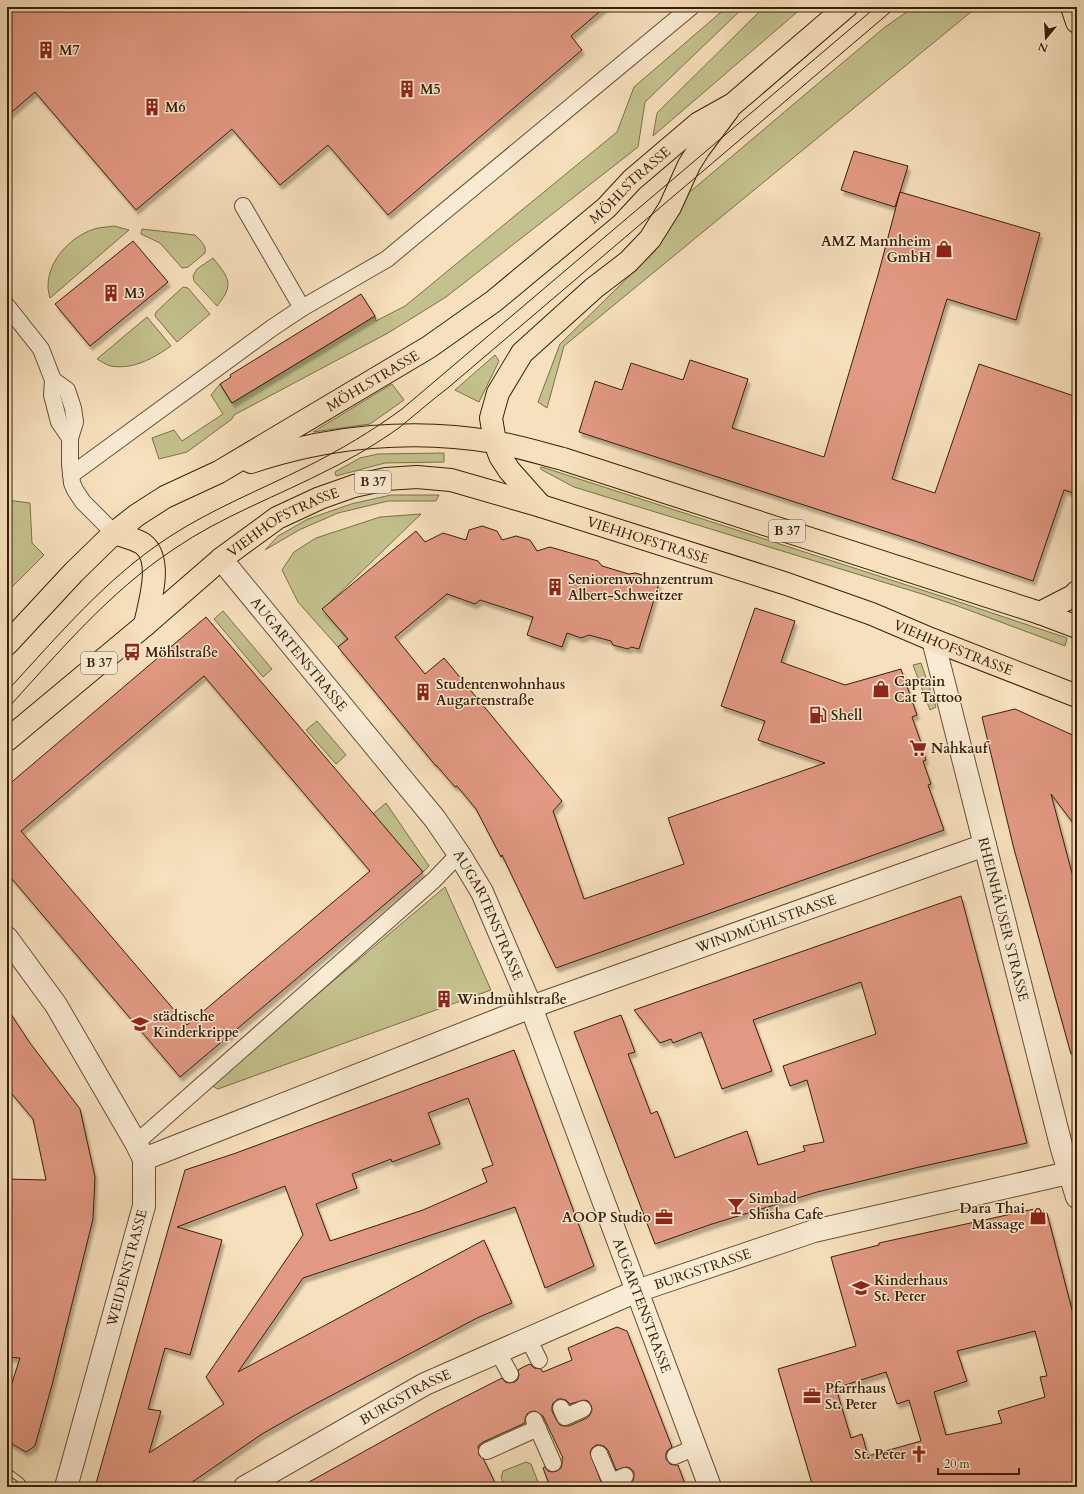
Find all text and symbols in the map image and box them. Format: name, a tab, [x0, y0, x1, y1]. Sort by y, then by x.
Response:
north arrow	[1026, 18, 1066, 58]
text: N	[1036, 38, 1050, 56]
building icon: M7	[36, 40, 56, 60]
place label: M7	[59, 41, 80, 60]
building icon: M5	[397, 79, 417, 99]
place label: M5	[420, 80, 441, 99]
building icon: M6	[142, 97, 162, 117]
place label: M6	[165, 98, 186, 117]
street label: MÖHLSTRASSE	[585, 142, 675, 228]
place label: AMZ Mannheim GmbH	[821, 232, 931, 267]
shop icon: AMZ Mannheim GmbH	[934, 239, 954, 259]
building icon: M3	[101, 283, 121, 303]
place label: M3	[124, 284, 145, 303]
street label: MÖHLSTRASSE	[323, 345, 423, 416]
road number: B 37	[355, 471, 391, 493]
street label: VIEHHOFSTRASSE	[223, 482, 342, 561]
street label: VIEHHOFSTRASSE	[585, 512, 712, 568]
road number: B 37	[769, 520, 805, 542]
place label: Seniorenwohnzentrum Albert-Schweitzer	[568, 570, 714, 605]
building icon: Seniorenwohnzentrum Albert-Schweitzer	[545, 577, 565, 597]
street label: AUGARTENSTRASSE	[246, 593, 352, 715]
street label: VIEHHOFSTRASSE	[891, 615, 1016, 680]
bus stop icon: Möhlstraße	[122, 642, 142, 662]
place label: Möhlstraße	[145, 643, 218, 662]
road number: B 37	[81, 652, 117, 674]
place label: Captain Cat Tattoo	[894, 672, 962, 707]
place label: Studentenwohnhaus Augartenstraße	[436, 675, 565, 710]
shop icon: Captain Cat Tattoo	[871, 679, 891, 699]
building icon: Studentenwohnhaus Augartenstraße	[413, 682, 433, 702]
fuel station icon: Shell	[808, 705, 828, 725]
place label: Shell	[831, 706, 862, 725]
supermarket icon: Nahkauf	[908, 738, 928, 758]
place label: Nahkauf	[931, 739, 990, 758]
street label: RHEINHÄUSER STRASSE	[974, 835, 1034, 1004]
street label: AUGARTENSTRASSE	[449, 846, 528, 983]
street label: WINDMÜHLSTRASSE	[692, 889, 839, 957]
building icon: Windmühlstraße	[434, 989, 454, 1009]
place label: Windmühlstraße	[456, 990, 567, 1009]
place label: städtische Kinderkrippe	[153, 1007, 239, 1042]
school or university icon: städtische Kinderkrippe	[130, 1014, 150, 1034]
place label: Simbad Shisha Cafe	[749, 1189, 824, 1224]
bar icon: Simbad Shisha Cafe	[726, 1196, 746, 1216]
place label: Dara Thai Massage	[960, 1199, 1026, 1234]
shop icon: Dara Thai Massage	[1028, 1206, 1048, 1226]
street label: WEIDENSTRASSE	[102, 1207, 152, 1330]
office icon: AOOP Studio	[654, 1207, 674, 1227]
place label: AOOP Studio	[562, 1208, 651, 1227]
street label: AUGARTENSTRASSE	[608, 1235, 676, 1376]
street label: BURGSTRASSE	[651, 1243, 754, 1294]
place label: Kinderhaus St. Peter	[874, 1271, 948, 1306]
school or university icon: Kinderhaus St. Peter	[851, 1278, 871, 1298]
street label: BURGSTRASSE	[356, 1364, 454, 1429]
place label: Pfarrhaus St. Peter	[825, 1379, 886, 1414]
office icon: Pfarrhaus St. Peter	[802, 1386, 822, 1406]
church icon: St. Peter	[909, 1444, 929, 1464]
place label: St. Peter	[854, 1445, 906, 1464]
scale bar	[938, 1450, 1019, 1476]
text: 20 m	[944, 1456, 971, 1472]

